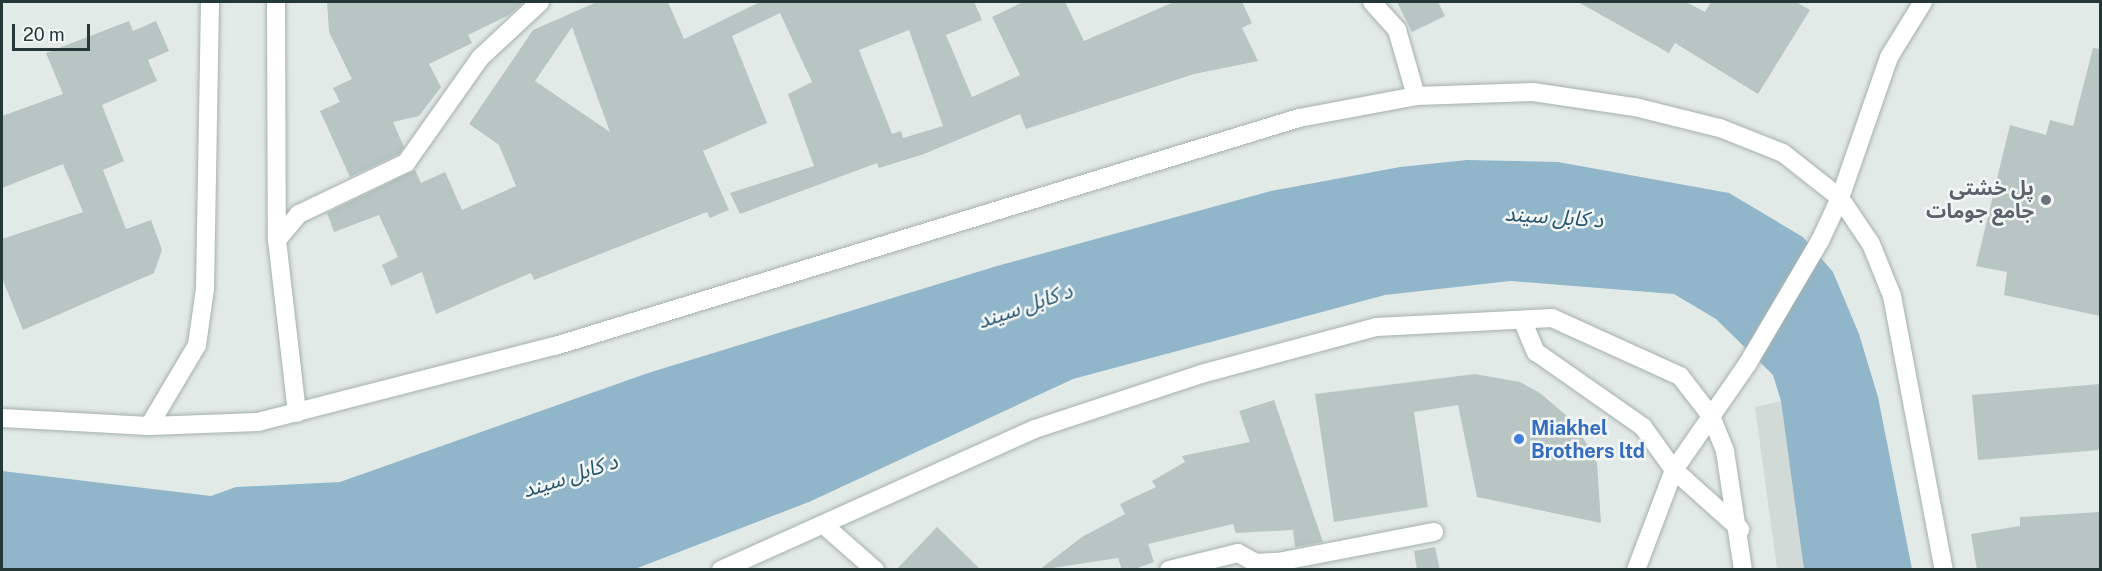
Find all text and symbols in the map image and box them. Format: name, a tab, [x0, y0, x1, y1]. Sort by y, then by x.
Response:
scale bar	[15, 12, 93, 50]
text: 20 m	[23, 24, 65, 45]
place label: پل خشتی جامع جومات	[1926, 176, 2034, 223]
marker: پل خشتی جامع جومات	[2039, 193, 2053, 207]
water label: د کابل سيند	[1504, 201, 1604, 233]
water label: د کابل سيند	[974, 278, 1076, 334]
place label: Miakhel Brothers ltd	[1531, 416, 1645, 463]
marker: Miakhel Brothers ltd	[1512, 432, 1526, 446]
water label: د کابل سيند	[519, 449, 621, 503]

